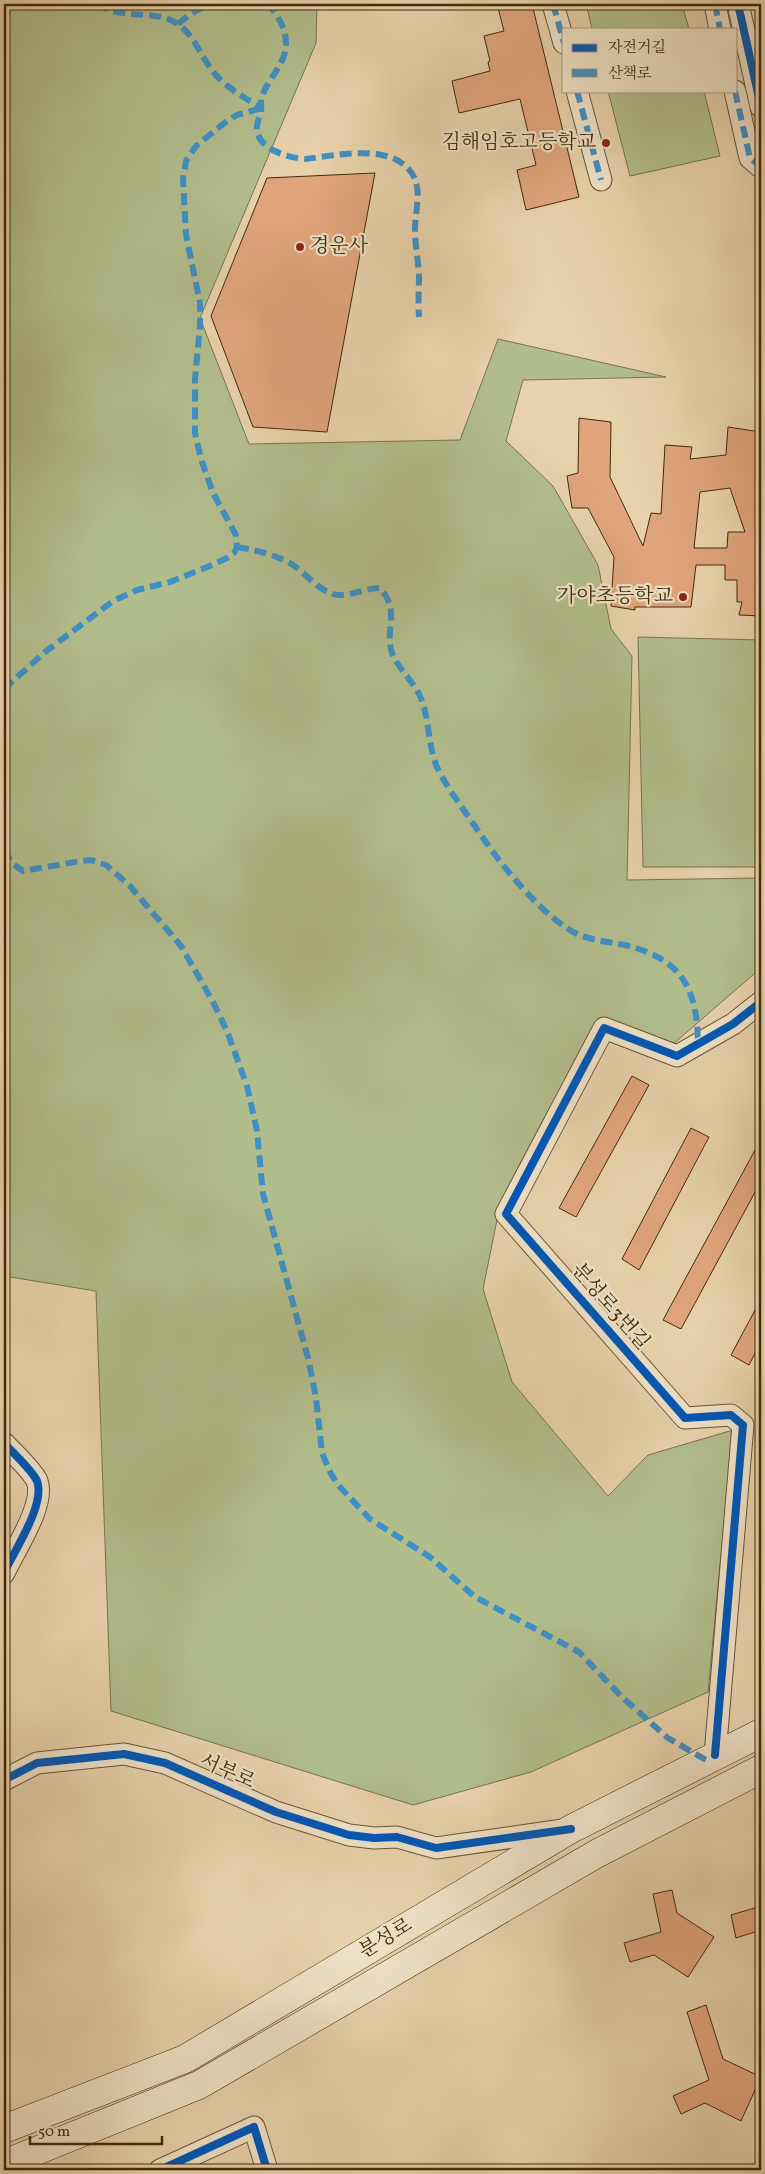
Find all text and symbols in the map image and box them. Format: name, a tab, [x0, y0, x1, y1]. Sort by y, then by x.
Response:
legend	[562, 28, 738, 92]
text: 자전거길	[608, 38, 666, 59]
text: 산책로	[608, 64, 652, 85]
place label: 김해임호고등학교	[441, 129, 597, 157]
marker: 김해임호고등학교	[600, 137, 612, 149]
place label: 경운사	[310, 233, 369, 261]
marker: 경운사	[294, 241, 306, 253]
place label: 가야초등학교	[557, 583, 674, 611]
marker: 가야초등학교	[677, 591, 689, 603]
street label: 분성로3번길	[564, 1257, 656, 1357]
street label: 서부로	[195, 1747, 259, 1797]
street label: 분성로	[354, 1912, 418, 1966]
scale bar	[30, 2114, 162, 2146]
text: 50 m	[38, 2122, 70, 2143]

